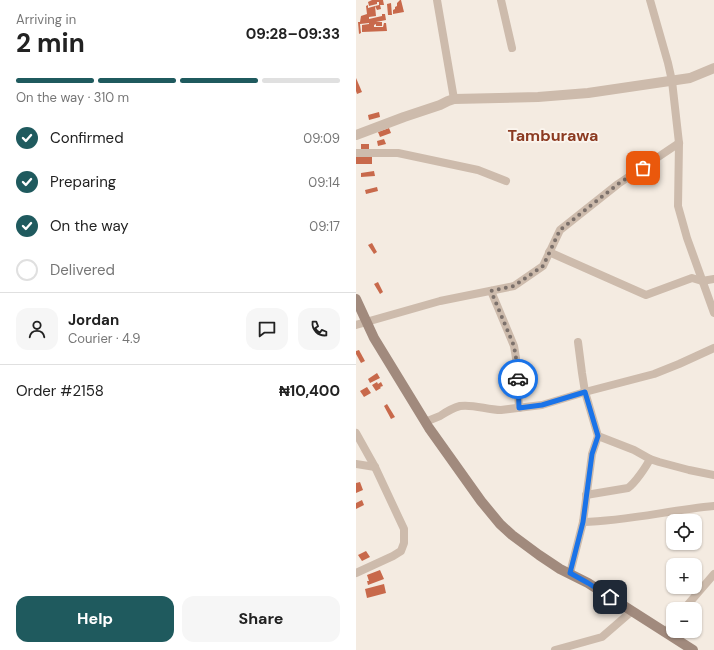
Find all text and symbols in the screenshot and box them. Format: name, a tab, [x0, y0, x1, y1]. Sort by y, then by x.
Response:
text: Arriving in	[16, 11, 76, 28]
text: 09:28–09:33	[246, 24, 340, 44]
text: 2 min	[16, 26, 85, 60]
text: On the way · 310 m	[16, 89, 129, 106]
district label: Tamburawa	[508, 125, 598, 146]
icon: check	[16, 127, 38, 149]
text: Confirmed	[50, 128, 124, 148]
text: 09:09	[303, 130, 340, 147]
pin	[626, 151, 660, 185]
icon: bag	[632, 157, 654, 179]
icon: check	[16, 171, 38, 193]
text: Preparing	[50, 172, 116, 192]
text: 09:14	[308, 174, 340, 191]
icon: check	[16, 215, 38, 237]
text: On the way	[50, 216, 129, 236]
text: 09:17	[309, 218, 340, 235]
text: Delivered	[50, 260, 115, 280]
button: person	[16, 308, 58, 350]
button: chat	[246, 308, 288, 350]
button: phone	[298, 308, 340, 350]
text: Jordan	[68, 310, 119, 330]
text: Courier · 4.9	[68, 330, 140, 347]
courier	[498, 359, 538, 399]
icon: car	[507, 368, 529, 390]
text: Order #2158	[16, 381, 104, 401]
text: ₦10,400	[279, 381, 340, 401]
map controls	[666, 514, 702, 638]
button: locate	[666, 514, 702, 550]
button: +	[666, 558, 702, 594]
pin	[593, 580, 627, 614]
icon: home	[599, 586, 621, 608]
button: Help	[16, 596, 174, 642]
button: Share	[182, 596, 340, 642]
button: −	[666, 602, 702, 638]

